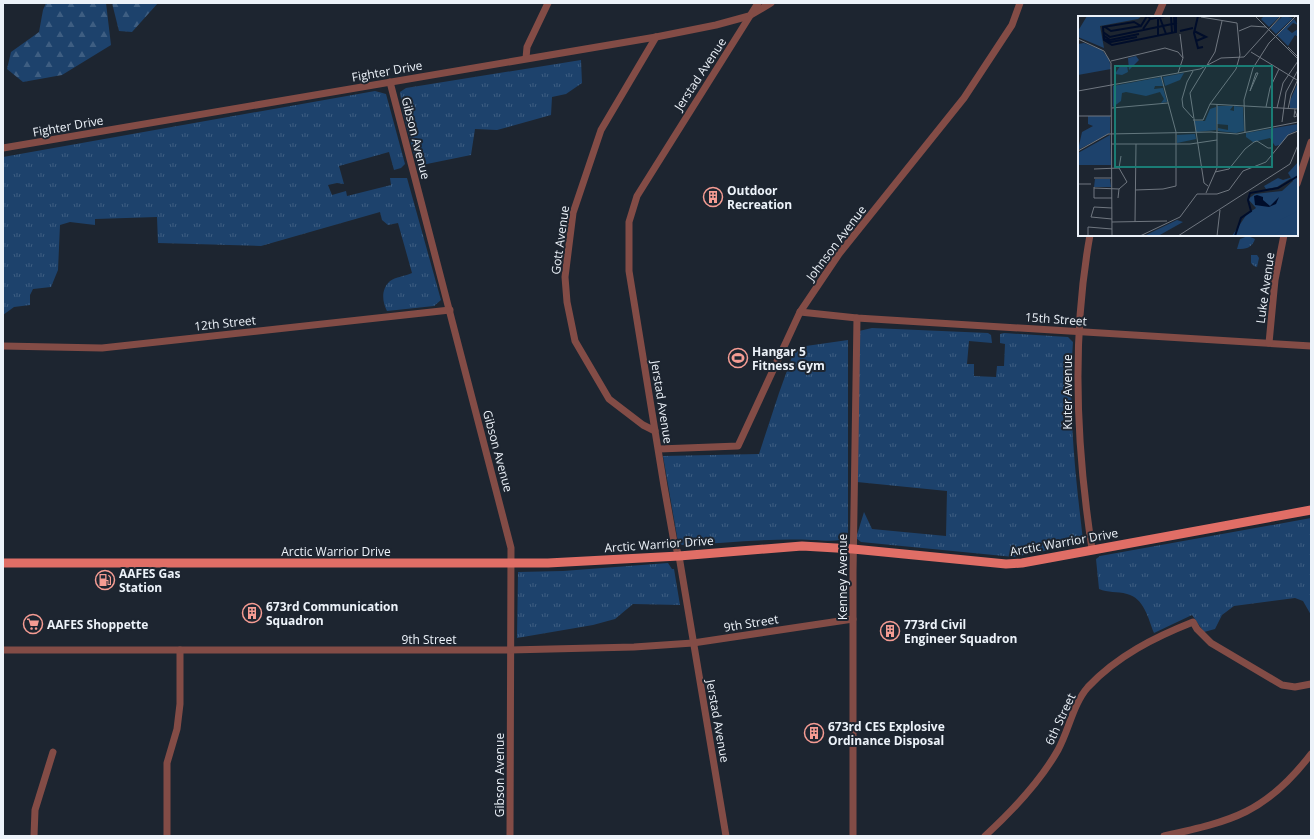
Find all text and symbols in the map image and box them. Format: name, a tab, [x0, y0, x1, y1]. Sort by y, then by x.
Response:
inset map	[1078, 16, 1298, 236]
street label: Jerstad Avenue	[670, 34, 730, 115]
street label: Fighter Drive	[350, 56, 424, 86]
street label: Gibson Avenue	[398, 95, 435, 181]
street label: Fighter Drive	[31, 111, 105, 141]
place label: Outdoor Recreation	[727, 182, 792, 213]
building icon: Outdoor Recreation	[702, 186, 724, 208]
street label: Johnson Avenue	[801, 202, 870, 285]
street label: Gott Avenue	[547, 204, 573, 276]
street label: Luke Avenue	[1252, 251, 1278, 325]
street label: 15th Street	[1024, 308, 1088, 330]
street label: 12th Street	[193, 311, 257, 335]
place label: Hangar 5 Fitness Gym	[752, 343, 825, 374]
sports icon: Hangar 5 Fitness Gym	[727, 347, 749, 369]
street label: Kuter Avenue	[1059, 354, 1076, 430]
street label: Jerstad Avenue	[647, 358, 677, 445]
street label: Gibson Avenue	[479, 408, 517, 494]
street label: Arctic Warrior Drive	[1009, 524, 1120, 560]
street label: Arctic Warrior Drive	[604, 532, 715, 556]
street label: Kenney Avenue	[834, 534, 851, 620]
street label: Arctic Warrior Drive	[281, 543, 391, 560]
place label: AAFES Gas Station	[119, 565, 181, 596]
fuel station icon: AAFES Gas Station	[94, 569, 116, 591]
place label: 673rd Communication Squadron	[266, 598, 398, 629]
building icon: 673rd Communication Squadron	[241, 602, 263, 624]
street label: 9th Street	[722, 610, 780, 636]
supermarket icon: AAFES Shoppette	[22, 613, 44, 635]
place label: AAFES Shoppette	[47, 616, 148, 633]
place label: 773rd Civil Engineer Squadron	[904, 616, 1017, 647]
building icon: 773rd Civil Engineer Squadron	[879, 620, 901, 642]
street label: 9th Street	[401, 631, 457, 648]
street label: Jerstad Avenue	[702, 677, 734, 764]
street label: 6th Street	[1041, 690, 1079, 748]
place label: 673rd CES Explosive Ordinance Disposal	[828, 718, 945, 749]
building icon: 673rd CES Explosive Ordinance Disposal	[803, 722, 825, 744]
street label: Gibson Avenue	[491, 733, 508, 817]

